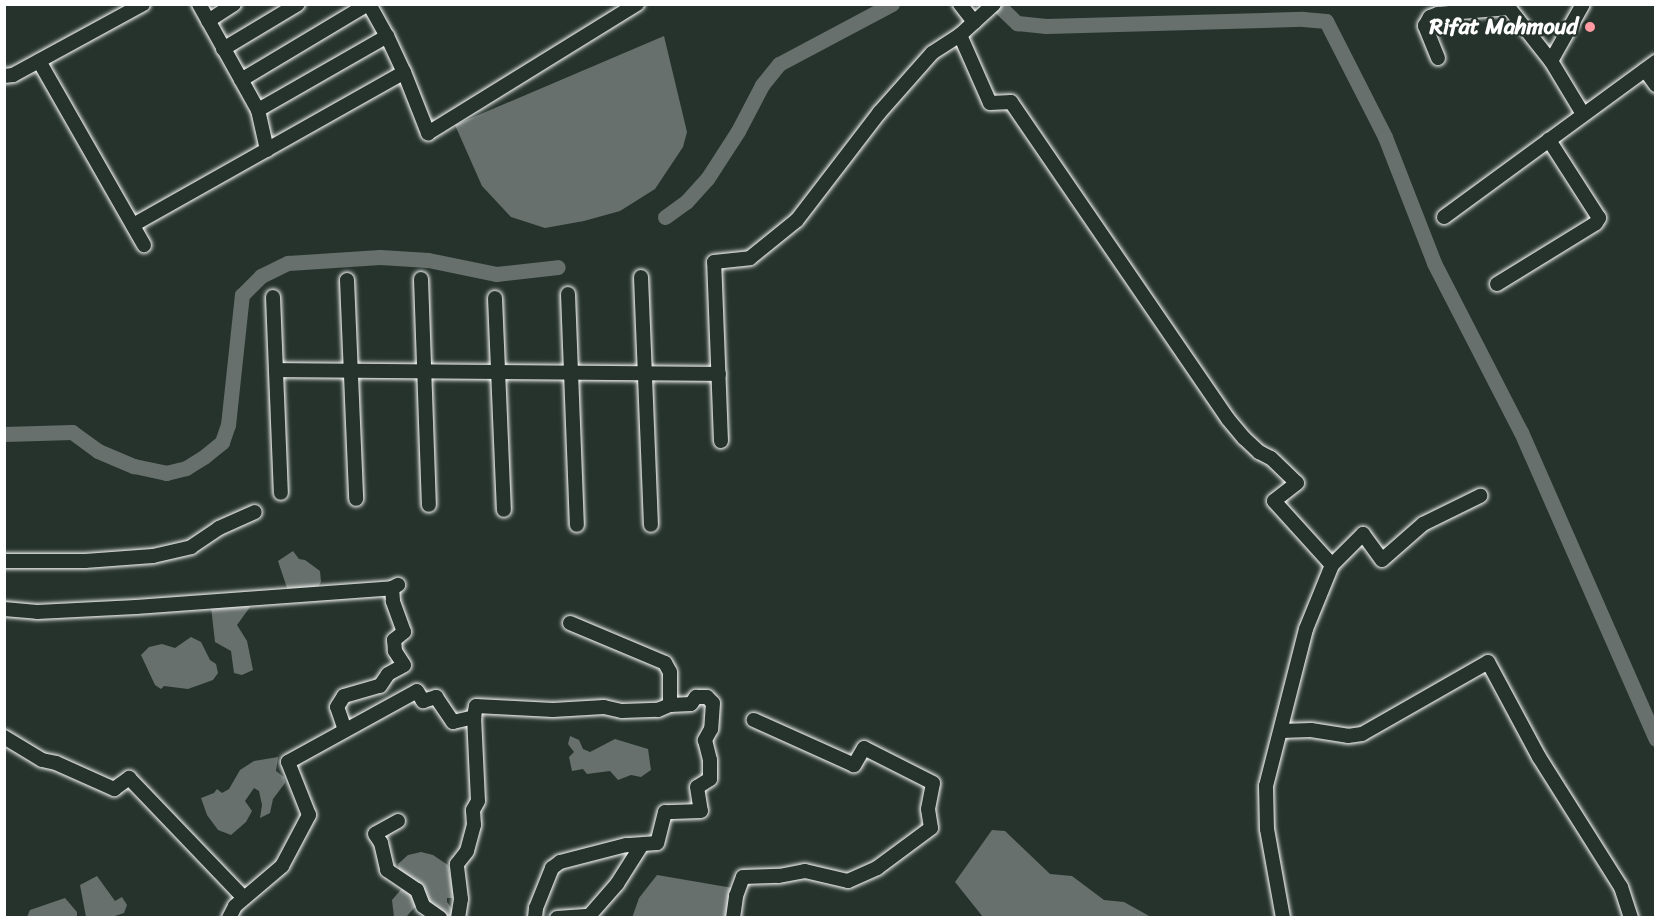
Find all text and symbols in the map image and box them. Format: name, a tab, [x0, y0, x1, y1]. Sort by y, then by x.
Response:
place label: Rifat Mahmoud	[1430, 14, 1578, 40]
marker: Rifat Mahmoud	[1583, 20, 1597, 34]

